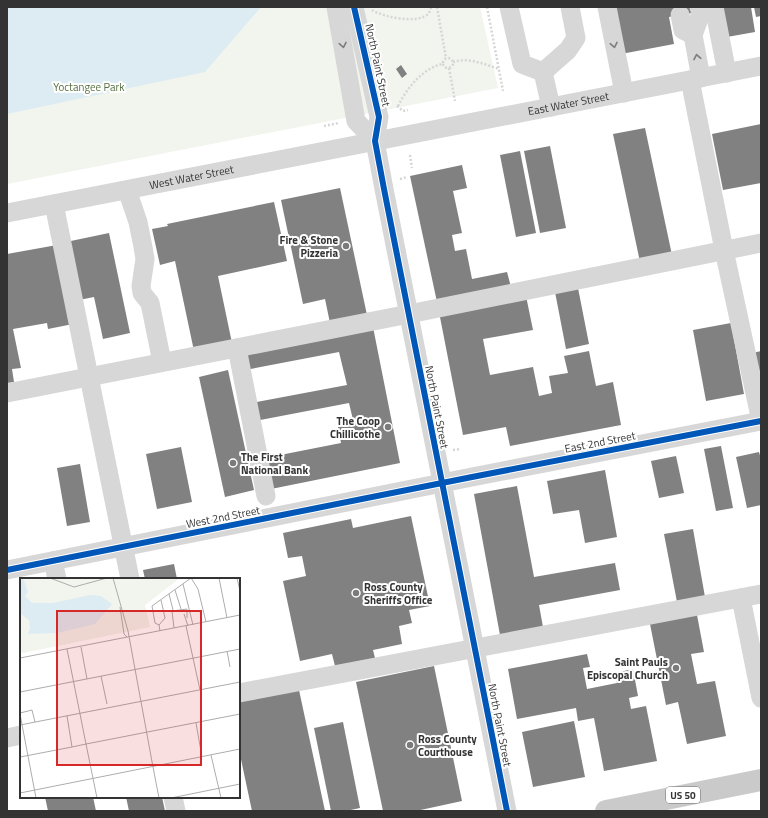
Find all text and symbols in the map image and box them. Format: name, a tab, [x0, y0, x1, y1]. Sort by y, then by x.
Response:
street label: North Paint Street	[361, 22, 395, 108]
one-way arrow	[338, 42, 347, 48]
one-way arrow	[610, 42, 618, 48]
one-way arrow	[693, 53, 702, 60]
park label: Yoctangee Park	[53, 79, 125, 95]
street label: East Water Street	[527, 88, 610, 119]
street label: West Water Street	[148, 161, 235, 193]
place label: Fire & Stone Pizzeria	[280, 232, 338, 261]
marker: Fire & Stone Pizzeria	[341, 241, 351, 251]
street label: North Paint Street	[421, 364, 453, 450]
place label: The Coop Chillicothe	[330, 413, 380, 442]
marker: The Coop Chillicothe	[383, 422, 393, 432]
street label: East 2nd Street	[563, 427, 637, 457]
place label: The First National Bank	[241, 449, 308, 478]
marker: The First National Bank	[228, 458, 238, 468]
street label: West 2nd Street	[185, 502, 262, 532]
inset map	[20, 578, 240, 798]
place label: Ross County Sheriffs Office	[364, 579, 433, 608]
marker: Ross County Sheriffs Office	[351, 588, 361, 598]
place label: Saint Pauls Episcopal Church	[587, 654, 668, 683]
marker: Saint Pauls Episcopal Church	[671, 663, 681, 673]
street label: North Paint Street	[484, 682, 516, 768]
place label: Ross County Courthouse	[418, 731, 477, 760]
marker: Ross County Courthouse	[405, 740, 415, 750]
road number: US 50	[666, 787, 700, 803]

